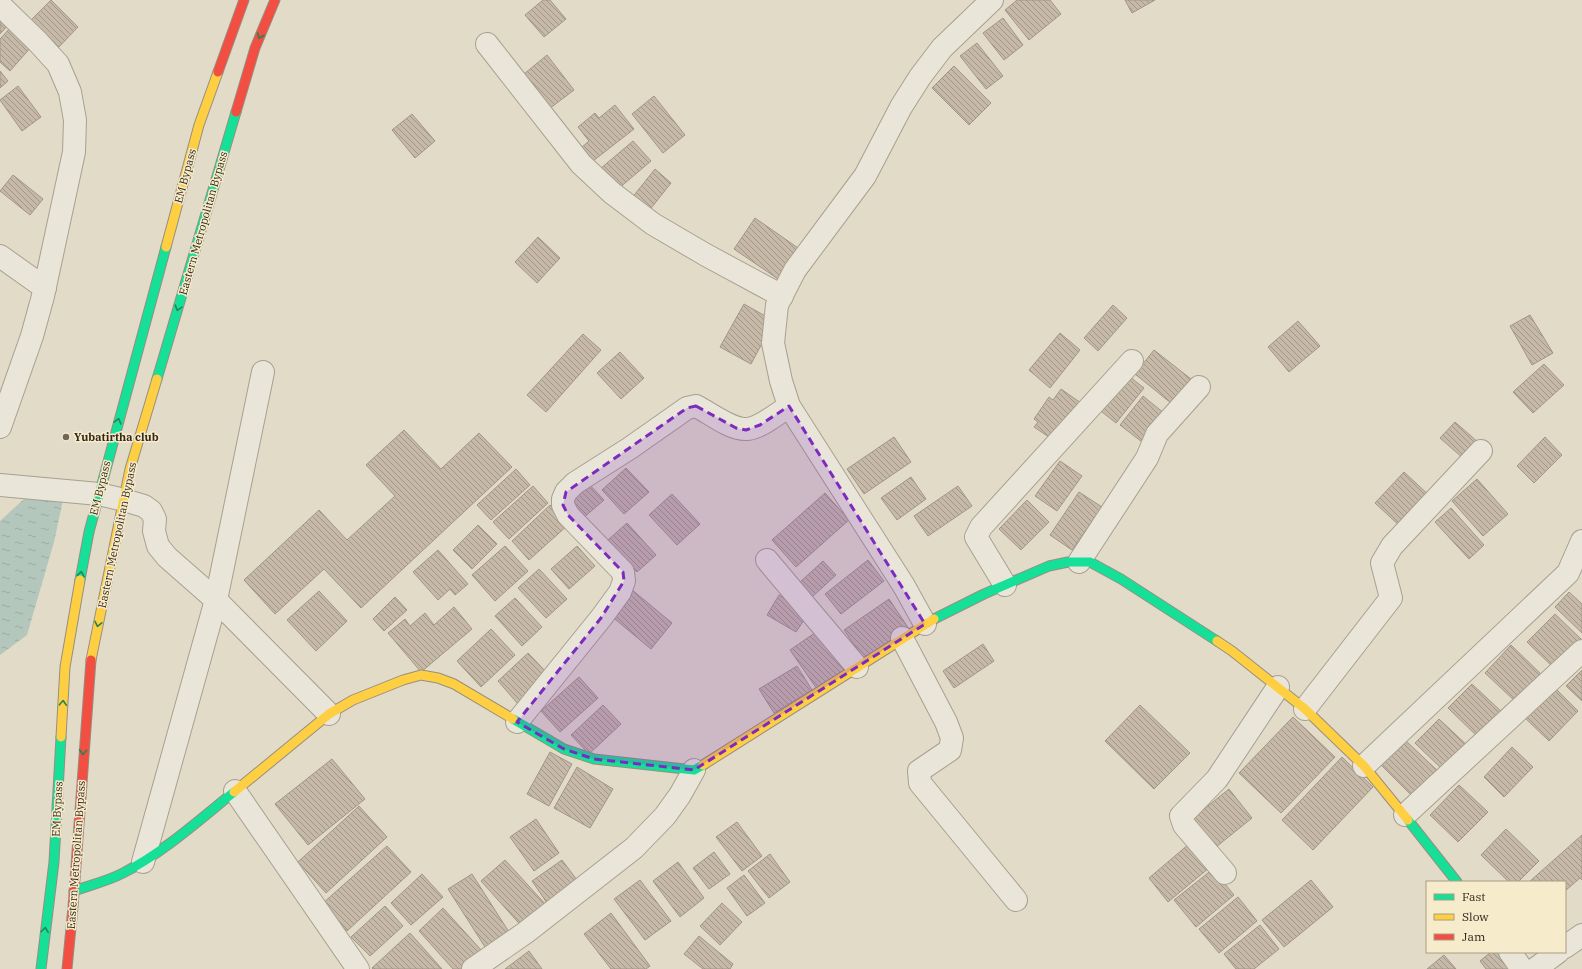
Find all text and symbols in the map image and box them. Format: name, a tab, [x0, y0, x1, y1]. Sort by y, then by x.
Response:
one-way arrow	[256, 32, 264, 39]
street label: EM Bypass	[171, 147, 199, 205]
street label: Eastern Metropolitan Bypass	[176, 149, 230, 297]
one-way arrow	[174, 304, 183, 311]
one-way arrow	[113, 418, 122, 425]
place label: Yubatirtha club	[74, 430, 159, 444]
marker: Yubatirtha club	[61, 432, 71, 442]
street label: EM Bypass	[86, 459, 114, 517]
street label: Eastern Metropolitan Bypass	[95, 461, 139, 609]
one-way arrow	[76, 571, 85, 578]
one-way arrow	[95, 620, 103, 627]
one-way arrow	[59, 700, 67, 706]
one-way arrow	[79, 749, 88, 755]
street label: Eastern Metropolitan Bypass	[64, 780, 88, 930]
street label: EM Bypass	[49, 781, 65, 837]
legend	[1426, 881, 1566, 953]
text: Fast	[1462, 889, 1486, 904]
text: Slow	[1462, 909, 1489, 924]
one-way arrow	[41, 927, 50, 933]
text: Jam	[1462, 929, 1486, 944]

